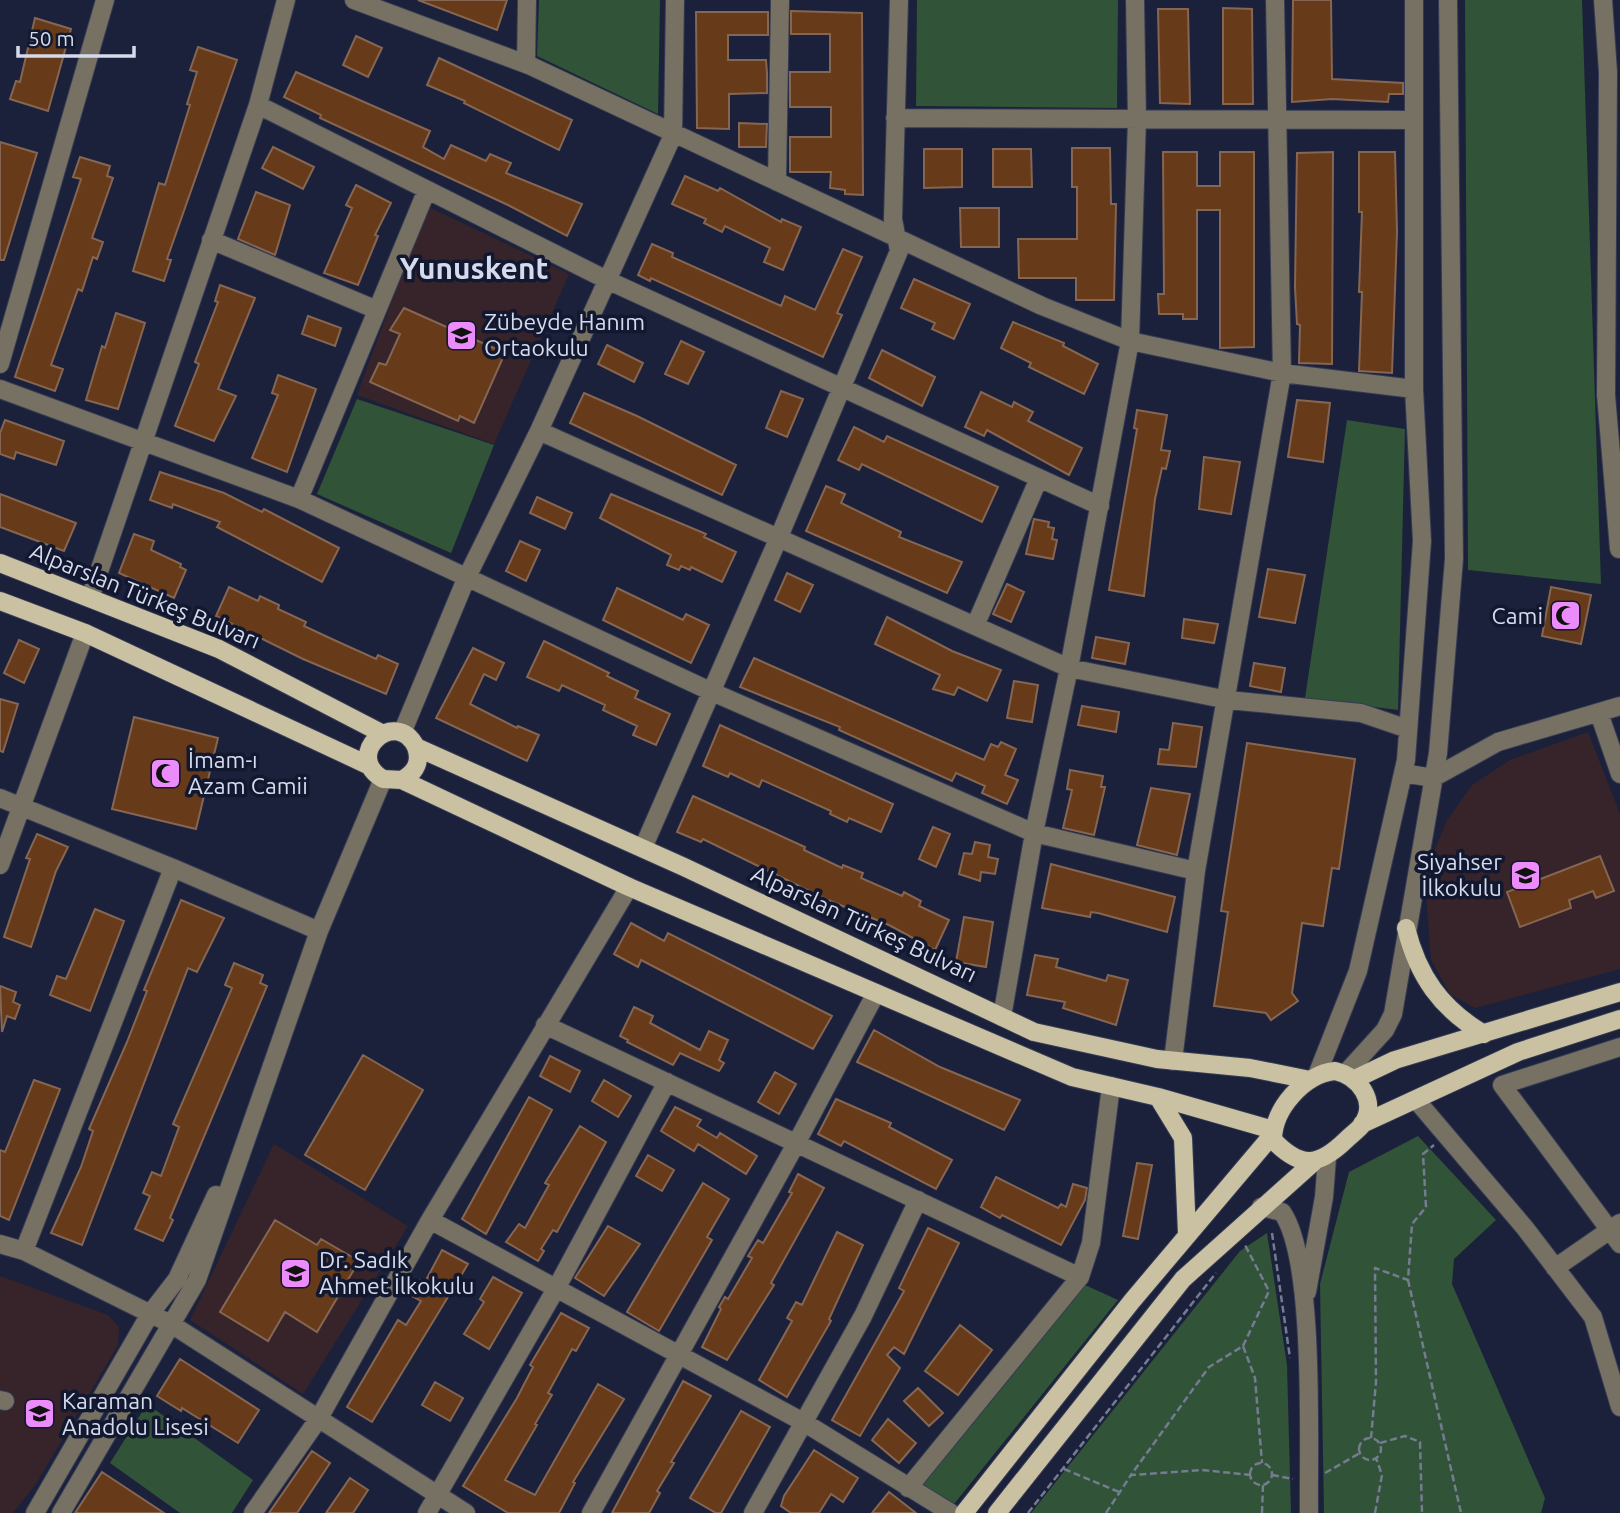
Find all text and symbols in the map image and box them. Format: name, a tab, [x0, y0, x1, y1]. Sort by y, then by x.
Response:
scale bar	[18, 14, 133, 58]
text: 50 m	[28, 26, 75, 50]
district label: Yunuskent	[400, 251, 548, 285]
place label: Zübeyde Hanım Ortaokulu	[484, 309, 645, 360]
school or university icon: Zübeyde Hanım Ortaokulu	[444, 318, 478, 352]
street label: Alparslan Türkeş Bulvarı	[27, 538, 264, 653]
mosque icon: Cami	[1549, 599, 1583, 633]
place label: Cami	[1492, 603, 1543, 628]
place label: İmam-ı Azam Camii	[188, 747, 308, 798]
mosque icon: İmam-ı Azam Camii	[148, 756, 182, 790]
place label: Siyahser İlkokulu	[1417, 849, 1502, 900]
school or university icon: Siyahser İlkokulu	[1508, 858, 1542, 892]
street label: Alparslan Türkeş Bulvarı	[748, 860, 981, 987]
place label: Dr. Sadık Ahmet İlkokulu	[319, 1247, 474, 1298]
school or university icon: Dr. Sadık Ahmet İlkokulu	[279, 1256, 313, 1290]
place label: Karaman Anadolu Lisesi	[62, 1388, 209, 1439]
school or university icon: Karaman Anadolu Lisesi	[22, 1397, 56, 1431]

